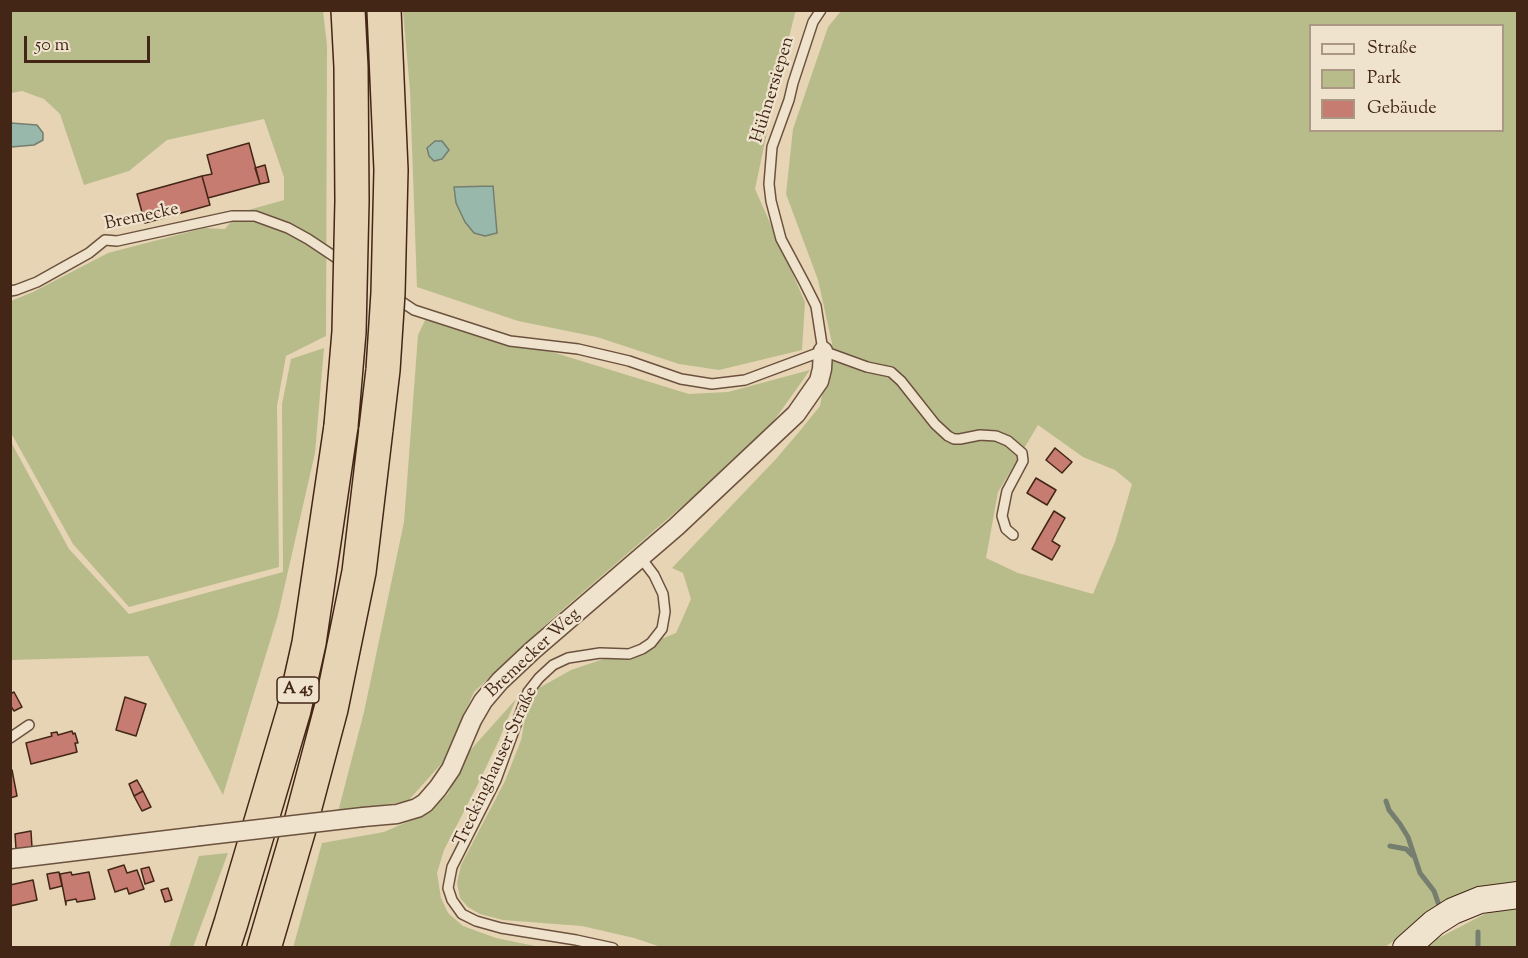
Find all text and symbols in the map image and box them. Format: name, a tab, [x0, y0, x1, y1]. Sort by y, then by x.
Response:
scale bar	[27, 24, 153, 62]
legend	[1309, 24, 1504, 132]
text: 50 m	[35, 33, 69, 59]
street label: Hühnersiepen	[748, 34, 800, 146]
text: Straße	[1367, 36, 1417, 62]
text: Park	[1367, 66, 1401, 92]
text: Gebäude	[1367, 96, 1437, 122]
street label: Bremecke	[103, 200, 181, 236]
street label: Bremecker Weg	[482, 605, 586, 703]
road number: A 45	[277, 677, 319, 703]
street label: Treckinghauser Straße	[451, 684, 543, 850]

